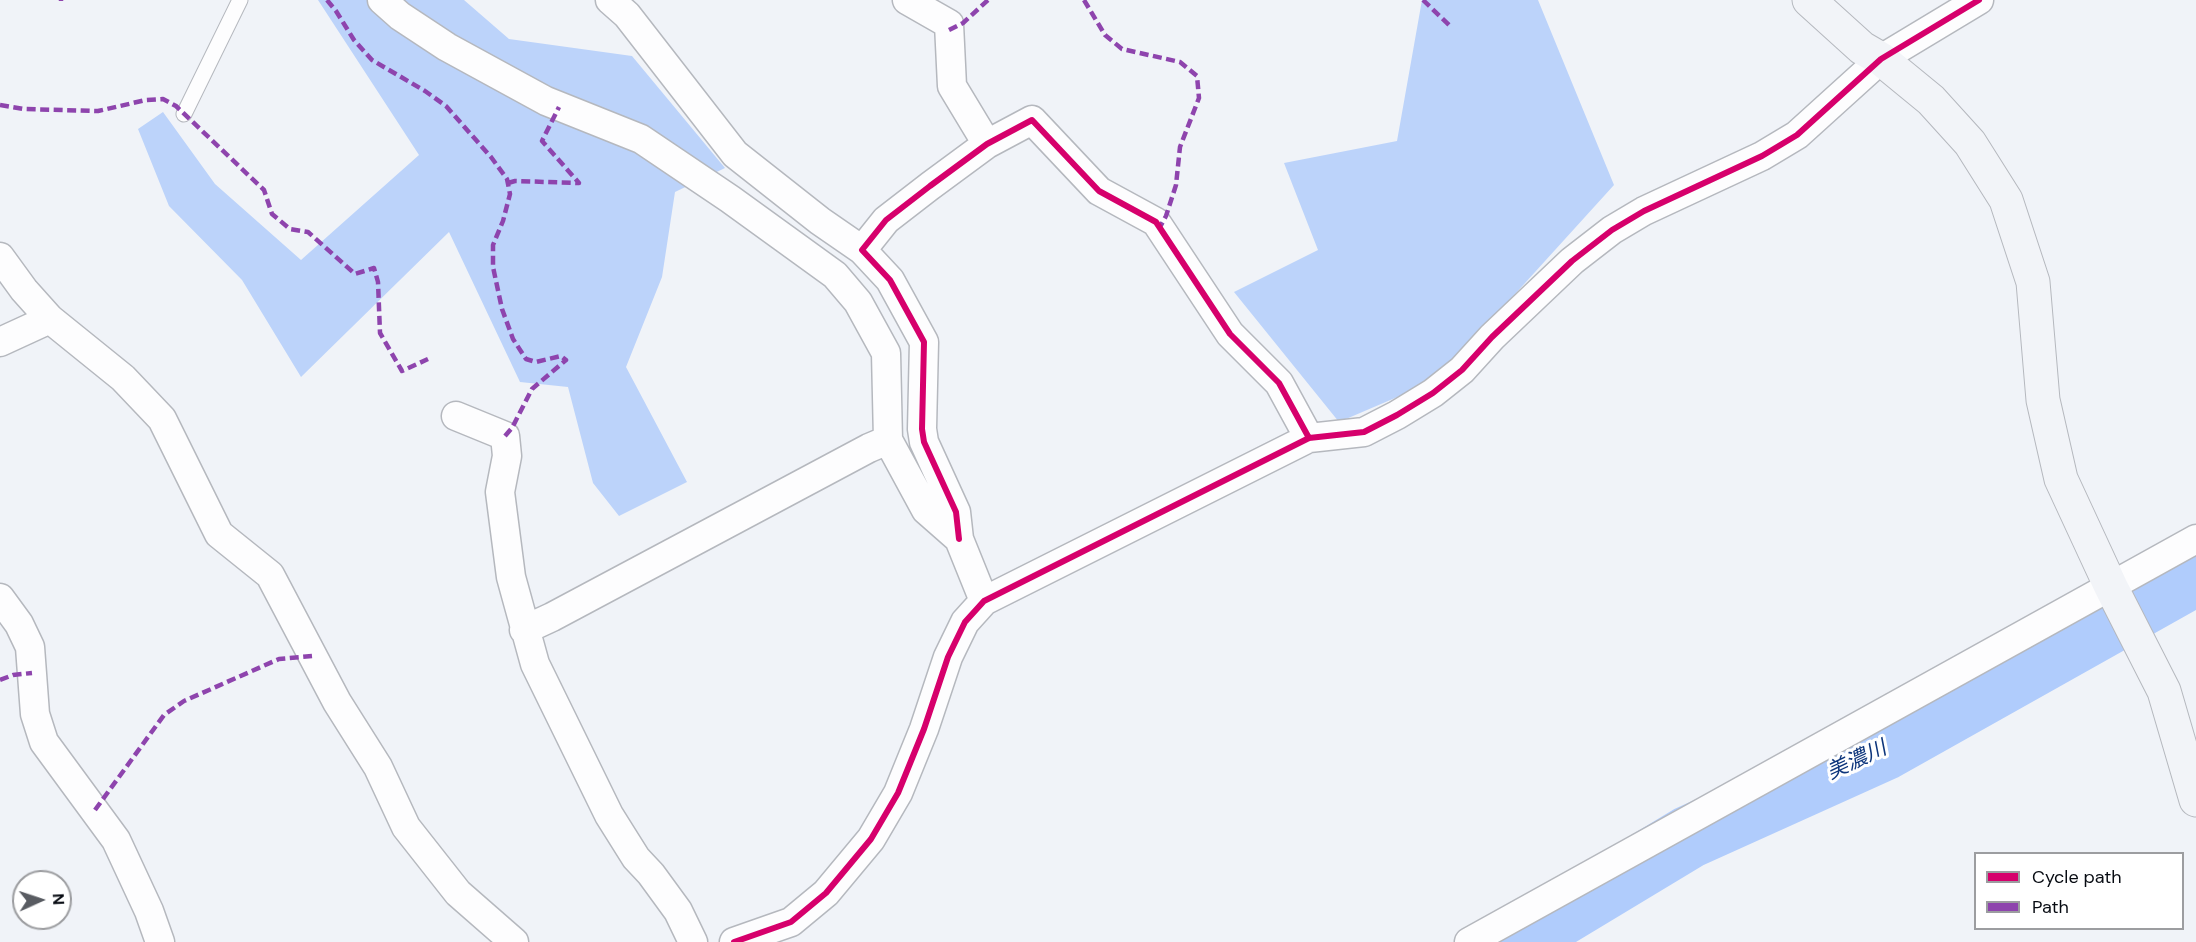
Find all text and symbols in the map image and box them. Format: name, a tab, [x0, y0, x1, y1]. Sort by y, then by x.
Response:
water label: 美濃川	[1823, 736, 1891, 786]
legend	[1974, 852, 2184, 930]
text: Cycle path	[2032, 865, 2122, 889]
north arrow	[12, 870, 72, 930]
text: N	[48, 893, 69, 906]
text: Path	[2032, 895, 2069, 919]

